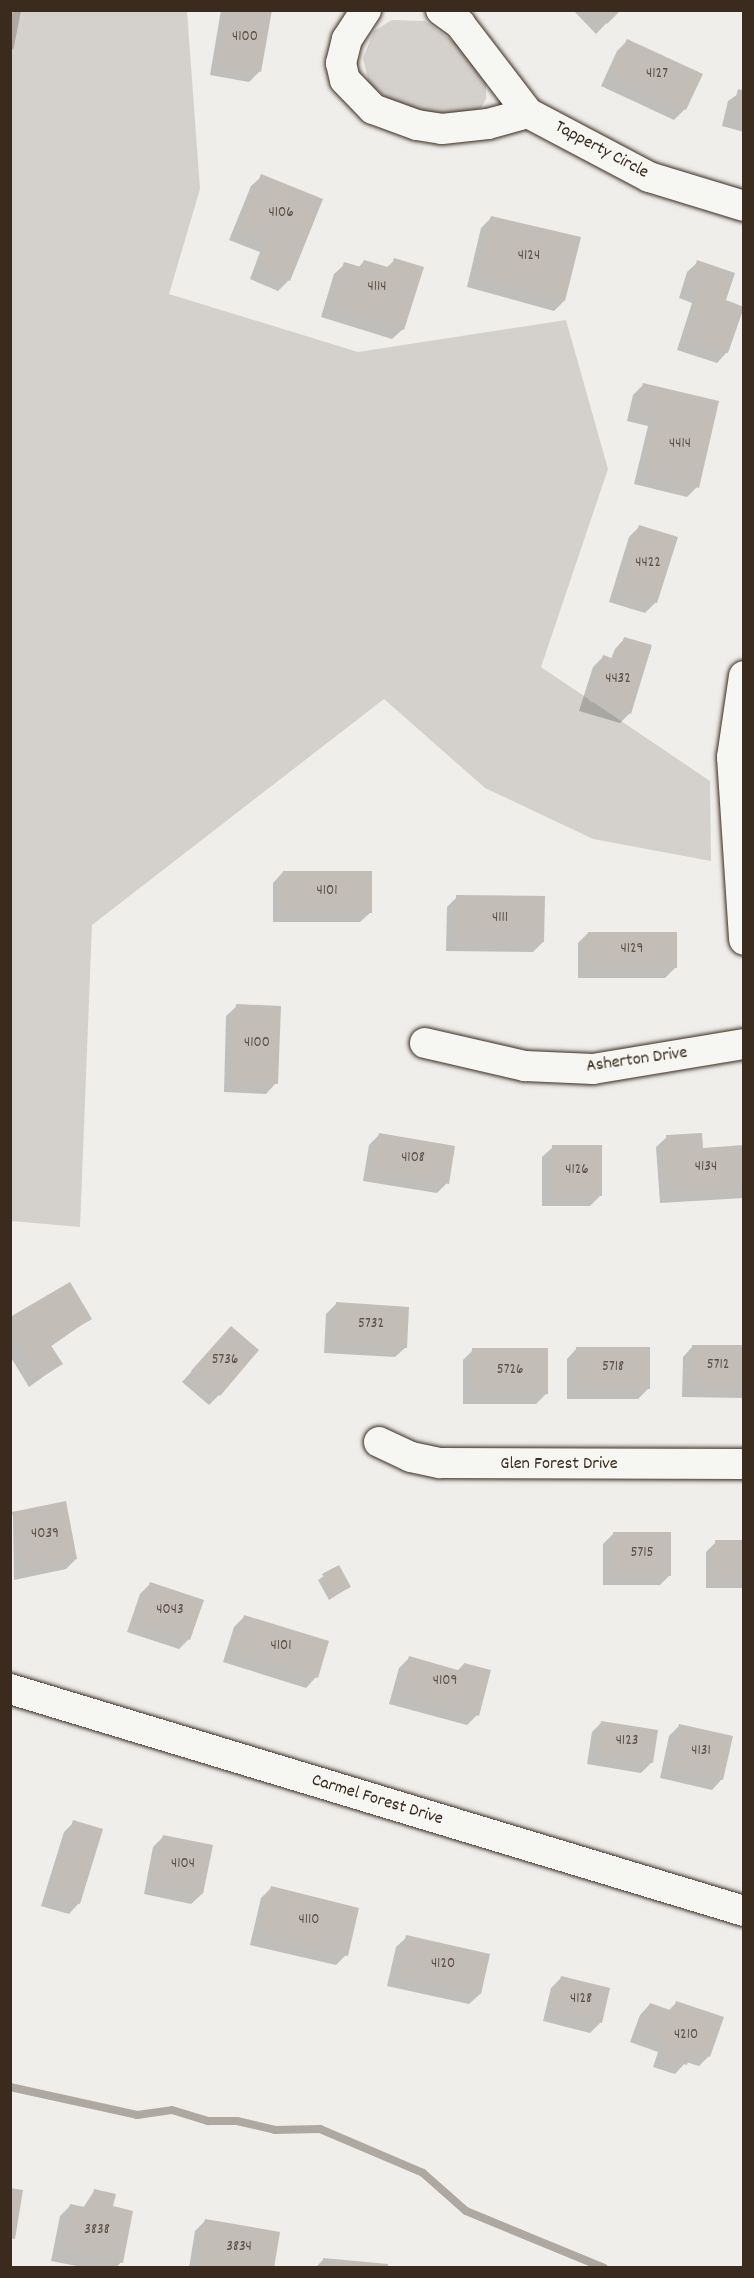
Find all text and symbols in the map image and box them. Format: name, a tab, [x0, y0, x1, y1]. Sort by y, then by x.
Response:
house number: 4100	[232, 29, 258, 47]
house number: 4127	[646, 66, 668, 84]
street label: Tapperty Circle	[550, 117, 652, 185]
house number: 4106	[268, 205, 294, 223]
house number: 4124	[518, 248, 540, 266]
house number: 4114	[367, 279, 387, 297]
house number: 4414	[669, 436, 691, 454]
house number: 4422	[635, 555, 661, 573]
house number: 4432	[605, 671, 631, 689]
house number: 4101	[317, 883, 337, 901]
house number: 4111	[492, 910, 508, 928]
house number: 4129	[621, 941, 643, 959]
house number: 4100	[244, 1035, 270, 1053]
street label: Asherton Drive	[585, 1043, 689, 1079]
house number: 4108	[401, 1150, 425, 1168]
house number: 4134	[695, 1159, 717, 1177]
house number: 4126	[565, 1162, 589, 1180]
house number: 5732	[358, 1316, 384, 1334]
house number: 5736	[212, 1352, 238, 1370]
house number: 5712	[707, 1357, 729, 1375]
house number: 5718	[602, 1359, 624, 1377]
house number: 5726	[497, 1362, 523, 1380]
street label: Glen Forest Drive	[500, 1454, 618, 1476]
house number: 4039	[31, 1526, 59, 1544]
house number: 5715	[631, 1545, 653, 1563]
house number: 4043	[156, 1602, 184, 1620]
house number: 4101	[271, 1638, 291, 1656]
house number: 4109	[433, 1673, 457, 1691]
house number: 4123	[616, 1733, 638, 1751]
house number: 4131	[691, 1743, 711, 1761]
street label: Carmel Forest Drive	[309, 1771, 445, 1831]
house number: 4104	[171, 1856, 195, 1874]
house number: 4110	[299, 1912, 319, 1930]
house number: 4120	[431, 1956, 455, 1974]
house number: 4128	[570, 1991, 592, 2009]
house number: 4210	[674, 2027, 698, 2045]
house number: 3838	[84, 2222, 110, 2240]
house number: 3834	[226, 2239, 252, 2257]

